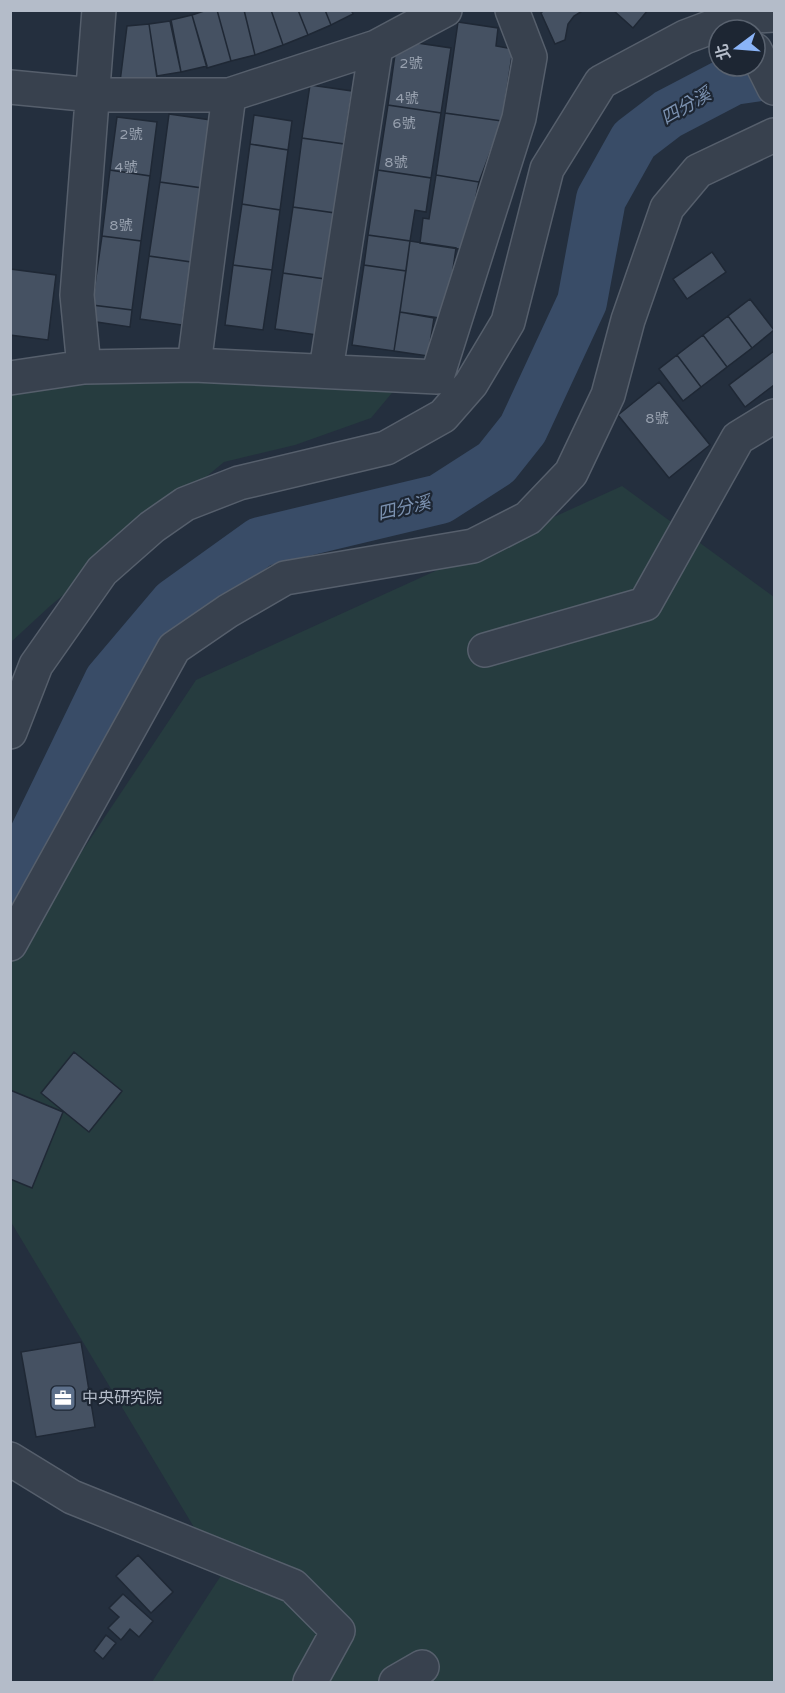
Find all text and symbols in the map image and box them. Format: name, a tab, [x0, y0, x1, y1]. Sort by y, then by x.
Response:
north arrow	[707, 18, 767, 78]
text: 北	[712, 41, 735, 62]
house number: 2號	[400, 55, 422, 72]
water label: 四分溪	[657, 81, 717, 129]
house number: 4號	[396, 90, 418, 107]
house number: 6號	[393, 115, 415, 132]
house number: 2號	[120, 126, 142, 143]
house number: 8號	[385, 154, 407, 171]
house number: 4號	[115, 159, 137, 176]
house number: 8號	[110, 217, 132, 234]
house number: 8號	[646, 410, 668, 427]
water label: 四分溪	[375, 491, 436, 525]
office icon: 中央研究院	[48, 1383, 78, 1413]
place label: 中央研究院	[82, 1388, 162, 1408]

